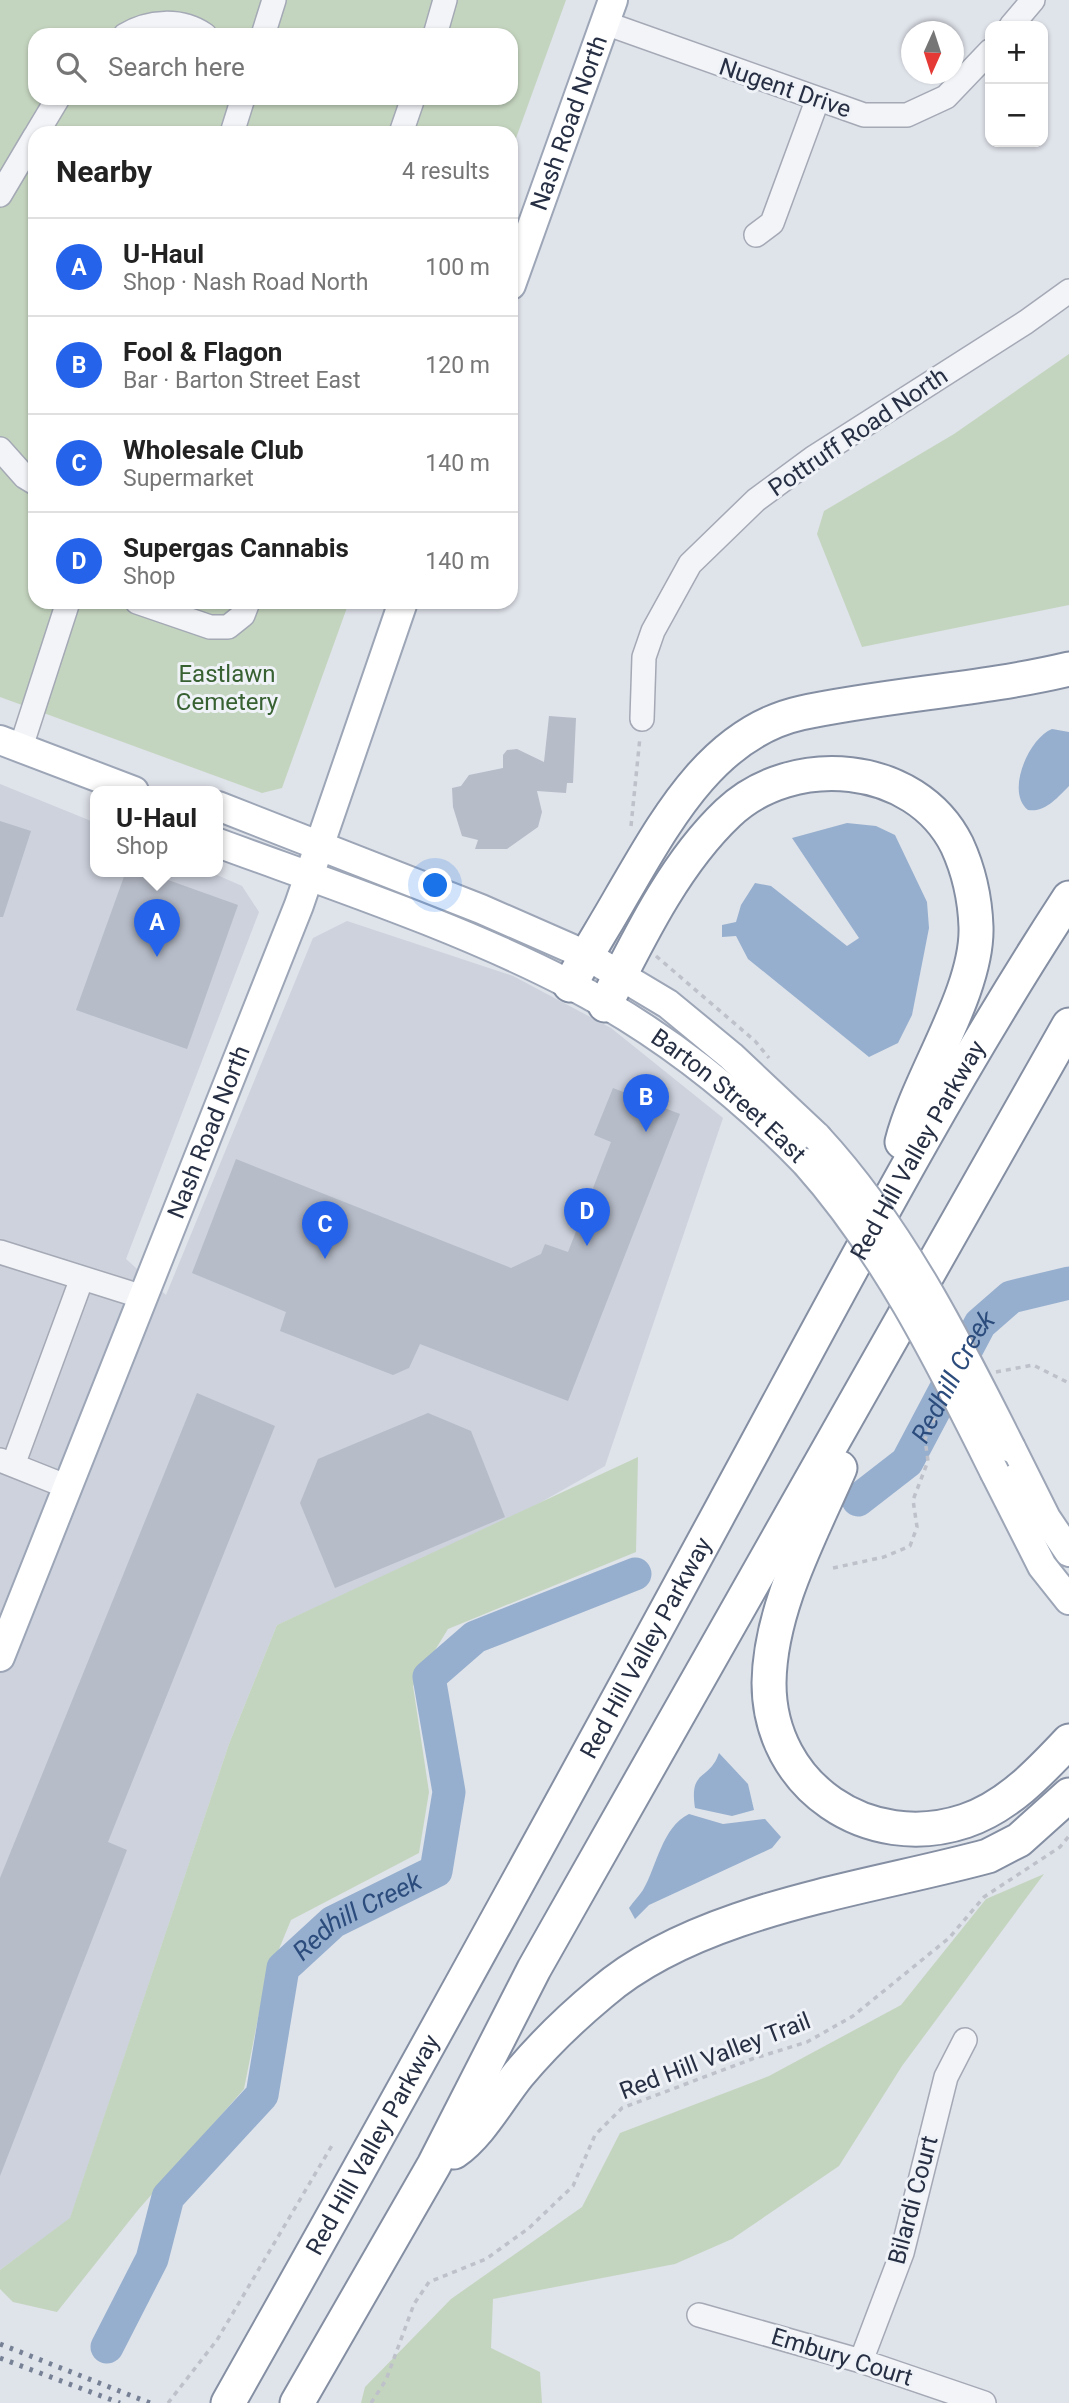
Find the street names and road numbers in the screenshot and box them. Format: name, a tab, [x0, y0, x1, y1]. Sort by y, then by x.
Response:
street label: Nash Road North	[525, 32, 613, 214]
street label: Nugent Drive	[715, 52, 855, 124]
street label: Pottruff Road North	[763, 362, 953, 502]
street label: Barton Street East	[643, 1025, 809, 1171]
street label: Red Hill Valley Parkway	[845, 1035, 991, 1265]
street label: Nash Road North	[162, 1042, 256, 1222]
street label: Red Hill Valley Parkway	[574, 1532, 718, 1763]
street label: Red Hill Valley Trail	[616, 2007, 814, 2105]
street label: Red Hill Valley Parkway	[300, 2029, 445, 2260]
street label: Bilardi Court	[882, 2132, 944, 2267]
street label: Embury Court	[768, 2322, 916, 2392]

